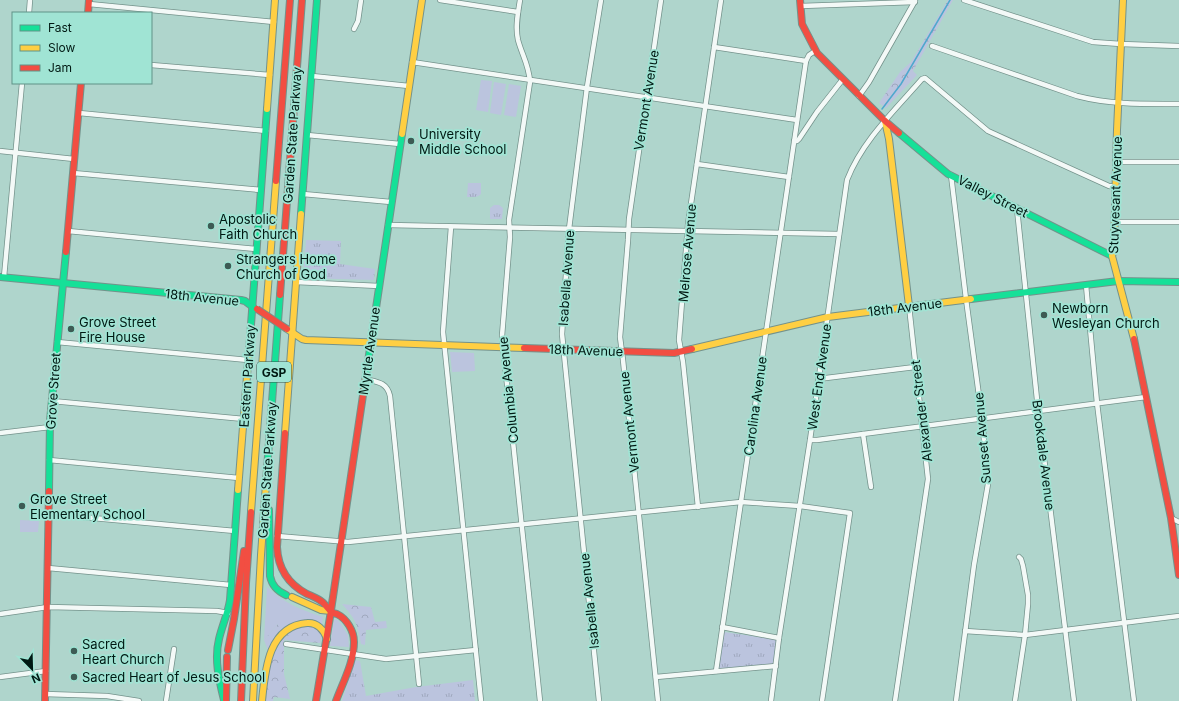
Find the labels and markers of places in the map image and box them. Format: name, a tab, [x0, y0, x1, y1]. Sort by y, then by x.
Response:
place label: University Middle School	[419, 126, 506, 157]
marker: University Middle School	[406, 136, 416, 146]
place label: Apostolic Faith Church	[219, 211, 297, 242]
marker: Apostolic Faith Church	[206, 221, 216, 231]
place label: Strangers Home Church of God	[236, 251, 336, 282]
marker: Strangers Home Church of God	[223, 261, 233, 271]
place label: Newborn Wesleyan Church	[1052, 300, 1160, 331]
marker: Newborn Wesleyan Church	[1039, 310, 1049, 320]
place label: Grove Street Fire House	[79, 314, 156, 345]
marker: Grove Street Fire House	[66, 324, 76, 334]
place label: Grove Street Elementary School	[30, 491, 145, 522]
marker: Grove Street Elementary School	[17, 501, 27, 511]
place label: Sacred Heart Church	[82, 636, 164, 667]
marker: Sacred Heart Church	[69, 646, 79, 656]
place label: Sacred Heart of Jesus School	[82, 669, 265, 685]
marker: Sacred Heart of Jesus School	[69, 672, 79, 682]

